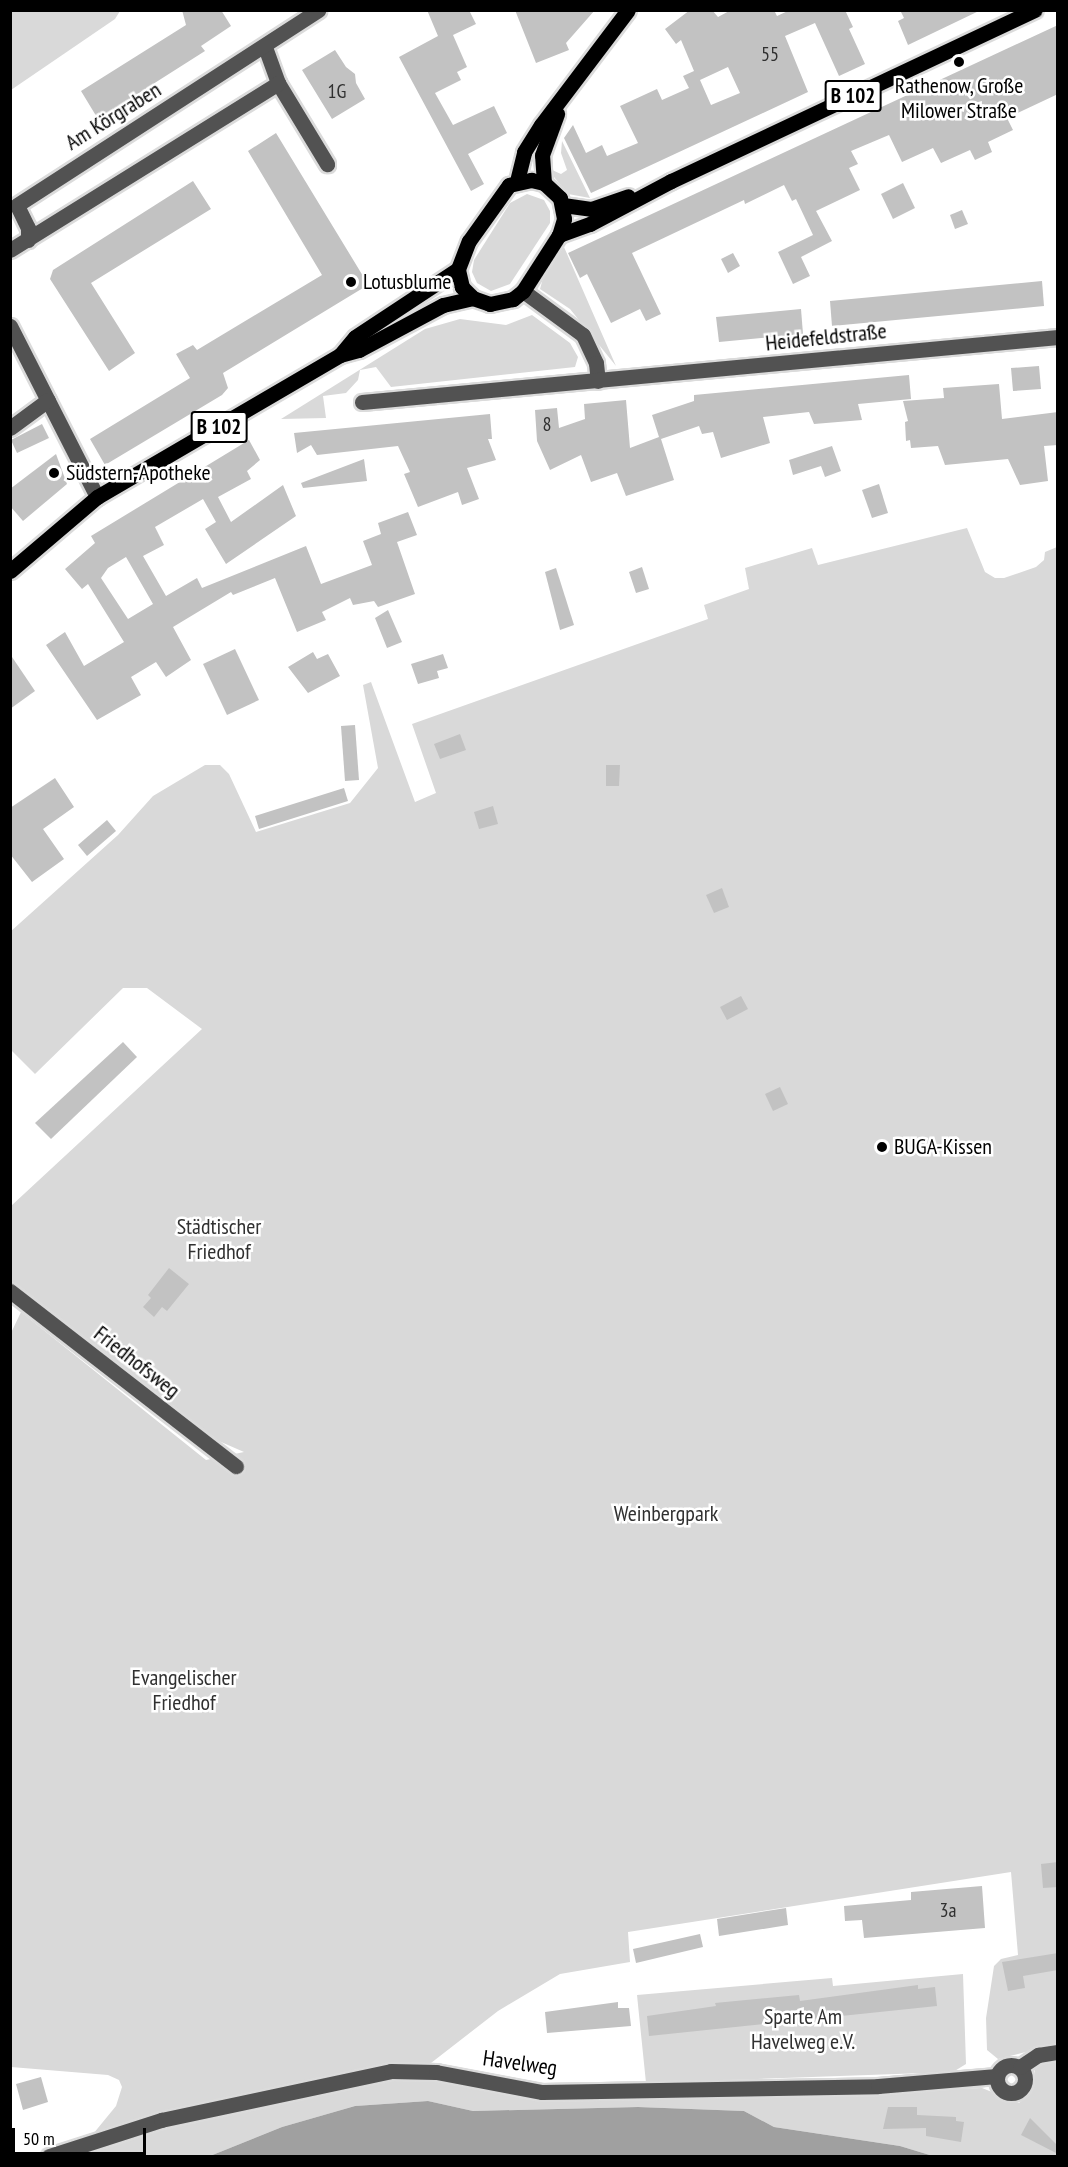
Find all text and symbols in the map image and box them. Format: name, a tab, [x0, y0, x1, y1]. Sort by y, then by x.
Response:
house number: 55	[761, 42, 779, 66]
marker: Rathenow, Große Milower Straße	[952, 55, 966, 69]
place label: Rathenow, Große Milower Straße	[894, 72, 1024, 124]
street label: Am Körgraben	[60, 76, 166, 156]
road number: B 102	[824, 78, 882, 114]
house number: 1G	[328, 79, 346, 103]
place label: Lotusblume	[363, 269, 451, 295]
marker: Lotusblume	[344, 275, 358, 289]
street label: Heidefeldstraße	[764, 318, 888, 356]
road number: B 102	[190, 409, 248, 445]
house number: 8	[543, 412, 551, 436]
place label: Südstern-Apotheke	[66, 460, 211, 486]
marker: Südstern-Apotheke	[47, 466, 61, 480]
place label: BUGA-Kissen	[894, 1134, 992, 1160]
marker: BUGA-Kissen	[875, 1140, 889, 1154]
park label: Städtischer Friedhof	[177, 1213, 261, 1264]
street label: Friedhofsweg	[89, 1320, 185, 1404]
park label: Weinbergpark	[614, 1501, 718, 1527]
park label: Evangelischer Friedhof	[132, 1664, 236, 1716]
house number: 3a	[940, 1898, 956, 1922]
park label: Sparte Am Havelweg e.V.	[751, 2003, 855, 2054]
street label: Havelweg	[481, 2045, 559, 2081]
scale bar	[15, 2116, 148, 2154]
text: 50 m	[23, 2127, 55, 2150]

